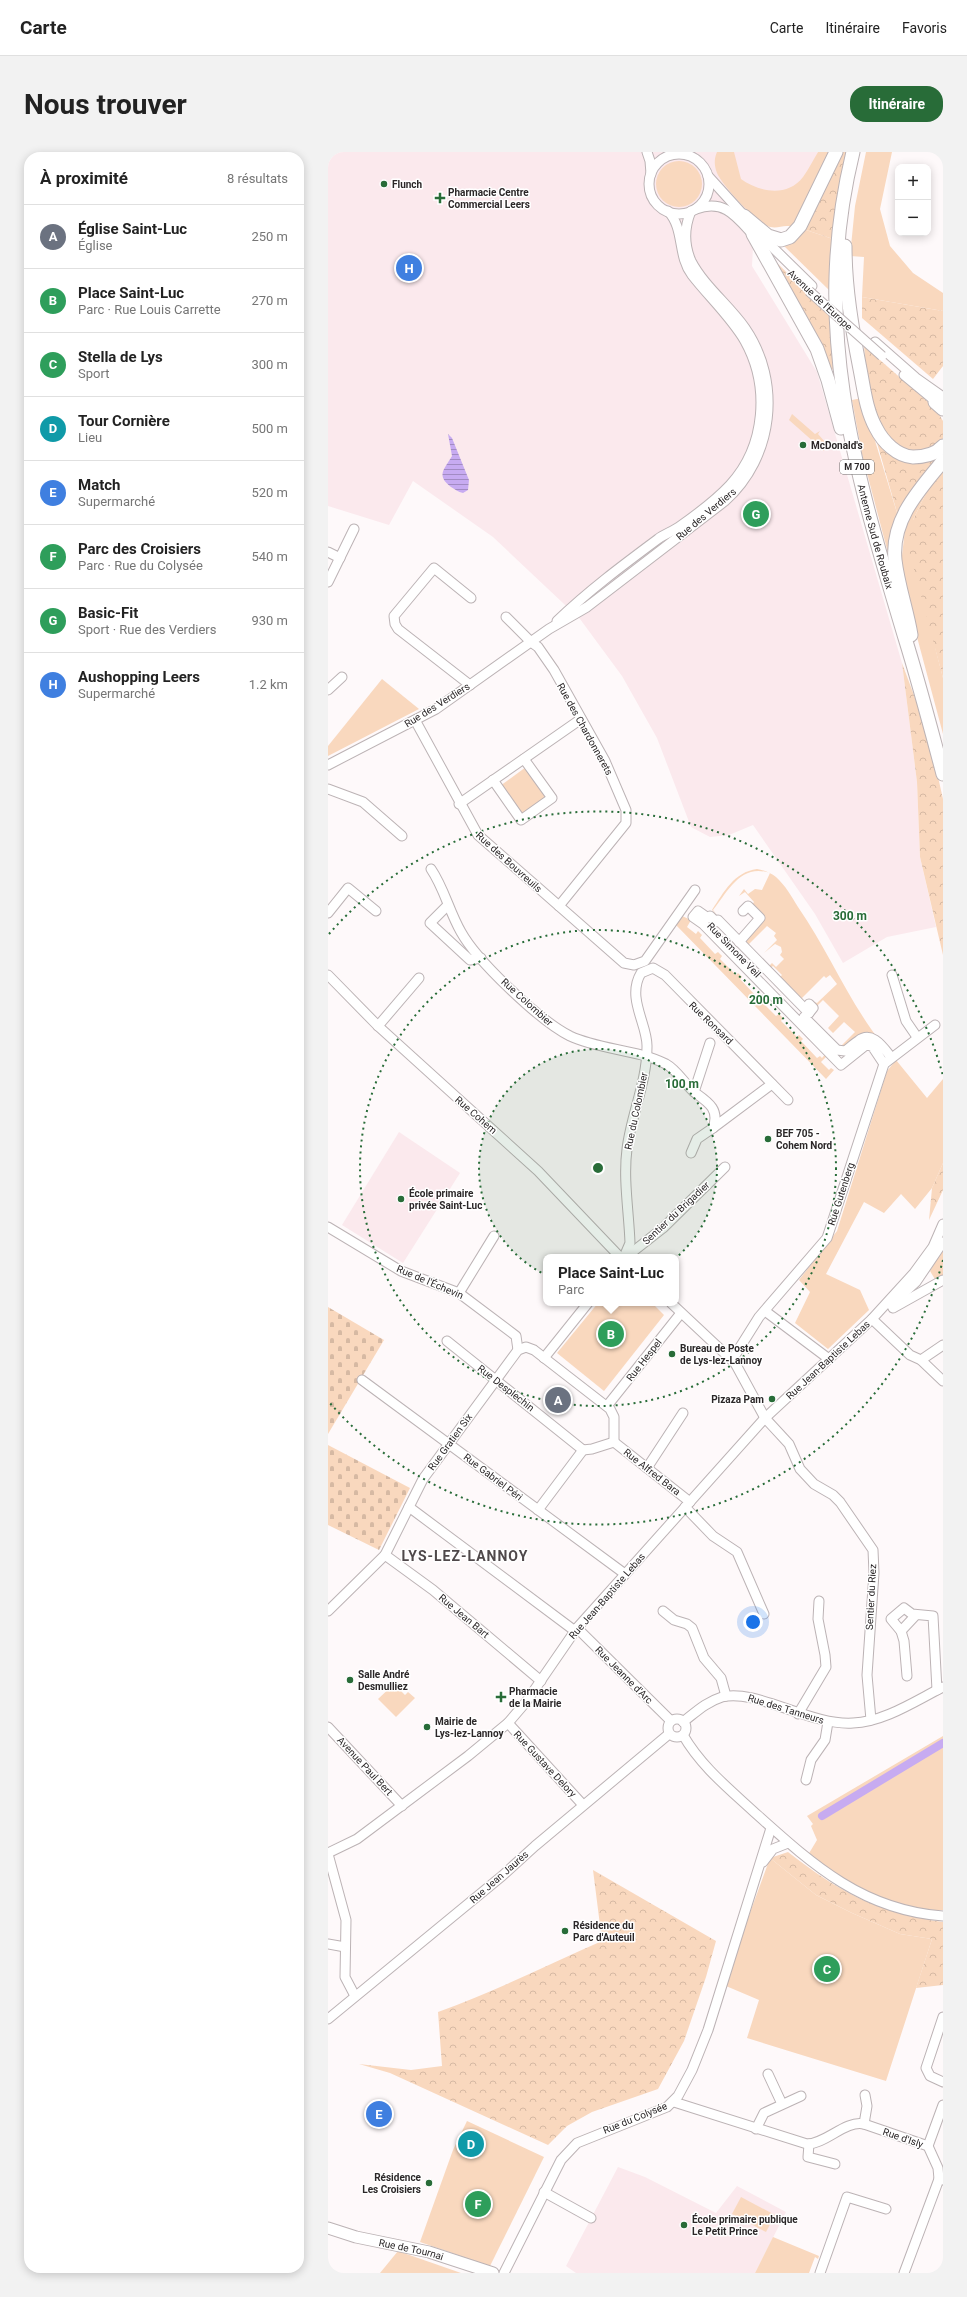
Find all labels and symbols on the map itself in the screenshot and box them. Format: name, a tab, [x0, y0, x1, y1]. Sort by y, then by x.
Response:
marker: Flunch	[379, 179, 389, 189]
place label: Flunch	[392, 179, 423, 190]
place label: Pharmacie Centre Commercial Leers	[448, 187, 530, 210]
marker: Pharmacie Centre Commercial Leers	[435, 193, 445, 203]
pin: H	[396, 253, 422, 283]
street label: Avenue de l'Europe	[786, 267, 854, 333]
marker: McDonald's	[798, 440, 808, 450]
place label: McDonald's	[811, 440, 863, 451]
road number: M 700	[840, 460, 874, 474]
street label: Antenne Sud de Roubaix	[856, 483, 896, 590]
street label: Rue des Verdiers	[674, 486, 738, 542]
pin: G	[743, 499, 769, 529]
street label: Rue des Verdiers	[402, 681, 472, 729]
street label: Rue des Chardonnerets	[555, 681, 615, 777]
street label: Rue des Bouvreuils	[474, 830, 544, 894]
text: 300 m	[833, 909, 867, 923]
street label: Rue Simone Veil	[705, 920, 763, 980]
street label: Rue Colombier	[499, 976, 555, 1028]
text: 200 m	[749, 993, 783, 1007]
street label: Rue Ronsard	[687, 999, 735, 1047]
street label: Rue du Colombier	[622, 1071, 650, 1151]
text: 100 m	[665, 1077, 699, 1091]
street label: Rue Cohem	[453, 1094, 499, 1136]
place label: BEF 705 - Cohem Nord	[776, 1128, 833, 1151]
marker: BEF 705 - Cohem Nord	[763, 1134, 773, 1144]
centre of rings	[591, 1161, 605, 1175]
street label: Rue Gutenberg	[826, 1161, 856, 1227]
street label: Sentier du Brigadier	[640, 1179, 712, 1247]
place label: École primaire privée Saint-Luc	[409, 1187, 482, 1211]
marker: École primaire privée Saint-Luc	[396, 1194, 406, 1204]
street label: Rue de l'Échevin	[395, 1262, 465, 1301]
street label: Rue Jean-Baptiste Lebas	[784, 1318, 872, 1402]
pin: B	[598, 1319, 624, 1349]
street label: Rue Hespel	[624, 1337, 664, 1383]
place label: Bureau de Poste de Lys-lez-Lannoy	[680, 1343, 763, 1366]
marker: Bureau de Poste de Lys-lez-Lannoy	[667, 1349, 677, 1359]
street label: Rue Desplechin	[476, 1363, 536, 1413]
pin: A	[545, 1385, 571, 1415]
place label: Pizaza Pam	[711, 1394, 764, 1405]
marker: Pizaza Pam	[767, 1394, 777, 1404]
street label: Rue Gratien Six	[426, 1412, 474, 1472]
street label: Rue Alfred Bara	[621, 1446, 683, 1498]
street label: Rue Gabriel Péri	[461, 1451, 525, 1503]
district label: LYS-LEZ-LANNOY	[402, 1548, 528, 1564]
street label: Rue Jean-Baptiste Lebas	[567, 1551, 647, 1641]
street label: Sentier du Riez	[864, 1564, 878, 1630]
street label: Rue Jean Bart	[437, 1592, 491, 1640]
your location	[743, 1612, 763, 1632]
street label: Rue Jeanne d'Arc	[593, 1644, 655, 1706]
place label: Salle André Desmulliez	[358, 1669, 410, 1692]
marker: Salle André Desmulliez	[345, 1675, 355, 1685]
place label: Pharmacie de la Mairie	[509, 1686, 562, 1709]
marker: Pharmacie de la Mairie	[496, 1692, 506, 1702]
street label: Rue des Tanneurs	[747, 1692, 825, 1726]
place label: Mairie de Lys-lez-Lannoy	[435, 1716, 505, 1739]
marker: Mairie de Lys-lez-Lannoy	[422, 1722, 432, 1732]
street label: Rue Gustave Delory	[512, 1729, 579, 1800]
street label: Avenue Paul Bert	[335, 1735, 395, 1797]
street label: Rue Jean Jaurès	[467, 1849, 531, 1905]
place label: Résidence du Parc d'Auteuil	[573, 1920, 635, 1943]
marker: Résidence du Parc d'Auteuil	[560, 1926, 570, 1936]
pin: C	[814, 1954, 840, 1984]
pin: E	[366, 2099, 392, 2129]
street label: Rue du Colysée	[601, 2100, 669, 2136]
street label: Rue d'Isly	[881, 2126, 925, 2150]
pin: D	[458, 2129, 484, 2159]
place label: Résidence Les Croisiers	[362, 2172, 422, 2195]
marker: Résidence Les Croisiers	[424, 2178, 434, 2188]
pin: F	[465, 2189, 491, 2219]
place label: École primaire publique Le Petit Prince	[692, 2213, 798, 2237]
marker: École primaire publique Le Petit Prince	[679, 2220, 689, 2230]
street label: Rue de Tournai	[378, 2236, 445, 2262]

